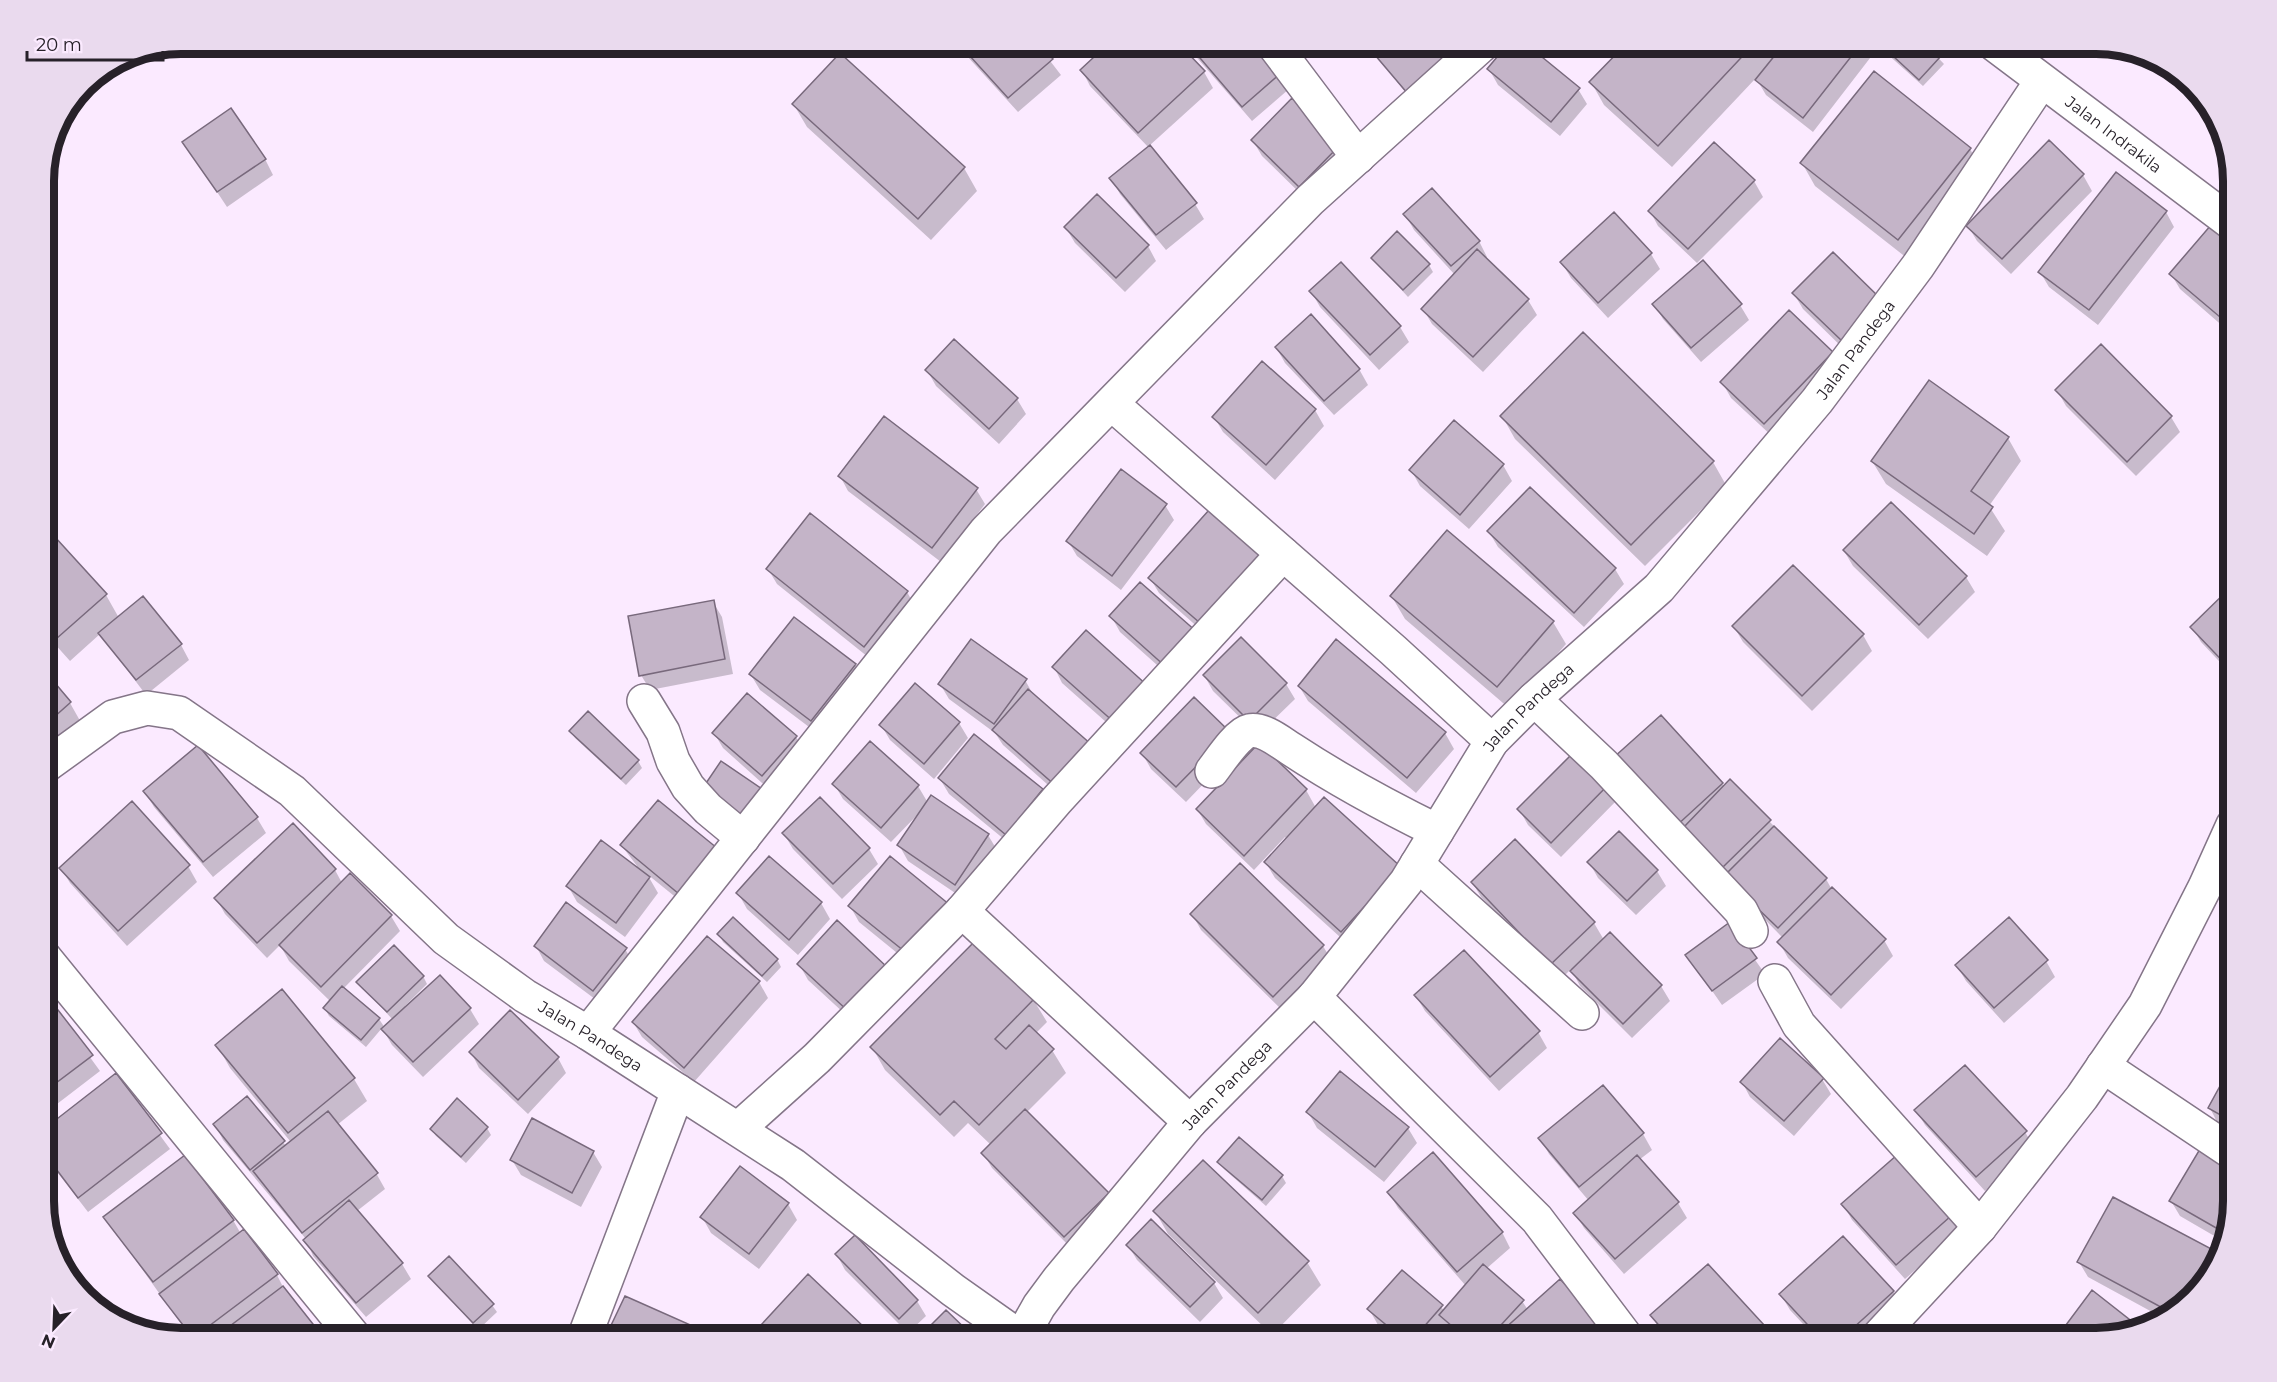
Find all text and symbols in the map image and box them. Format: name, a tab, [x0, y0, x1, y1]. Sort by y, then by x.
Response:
scale bar	[27, 24, 164, 62]
text: 20 m	[36, 34, 82, 56]
street label: Jalan Indrakila	[2061, 92, 2165, 177]
street label: Jalan Pandega	[1812, 297, 1899, 404]
street label: Jalan Pandega	[1479, 659, 1578, 755]
street label: Jalan Pandega	[534, 997, 646, 1076]
street label: Jalan Pandega	[1178, 1036, 1276, 1135]
north arrow	[24, 1298, 84, 1358]
text: N	[39, 1330, 58, 1353]

